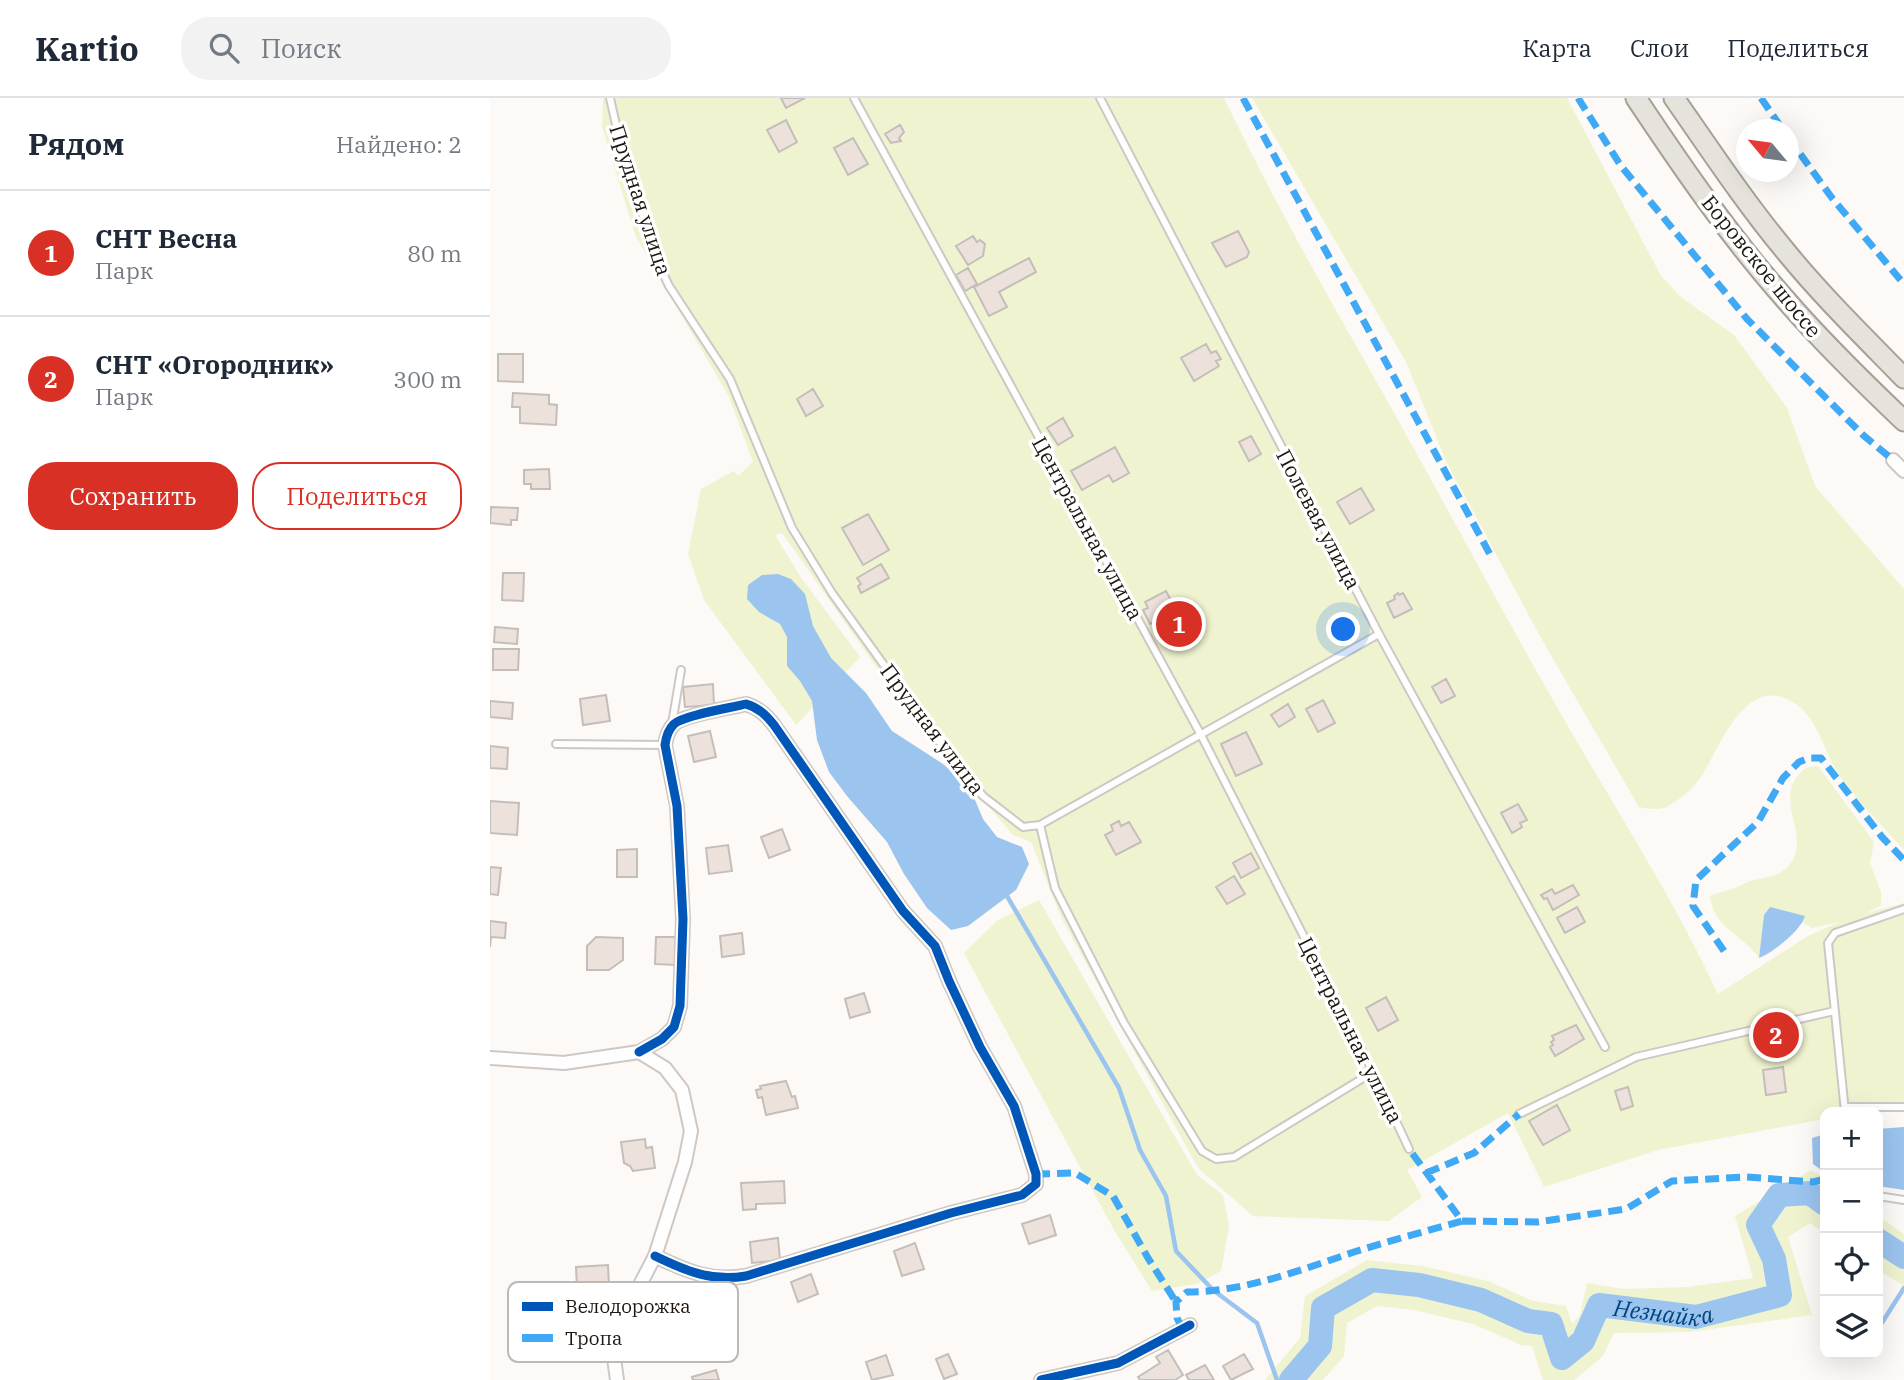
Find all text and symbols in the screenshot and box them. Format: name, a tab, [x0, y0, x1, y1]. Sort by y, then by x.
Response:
search box	[181, 17, 671, 80]
text: Kartio	[35, 27, 139, 70]
icon: search	[205, 29, 243, 67]
text: Поиск	[261, 31, 341, 65]
text: Карта	[1522, 32, 1592, 64]
text: Слои	[1630, 32, 1689, 64]
text: Поделиться	[1727, 32, 1869, 64]
north arrow	[1736, 119, 1799, 182]
street label: Прудная улица	[603, 121, 679, 279]
text: Рядом	[28, 124, 124, 163]
text: Найдено: 2	[336, 129, 462, 159]
street label: Боровское шоссе	[1696, 189, 1828, 343]
text: СНТ Весна	[95, 221, 237, 255]
text: 1	[44, 238, 58, 268]
text: 80 m	[407, 238, 462, 268]
text: Парк	[95, 255, 153, 285]
text: СНТ «Огородник»	[95, 347, 334, 381]
text: 2	[44, 364, 58, 394]
text: 300 m	[393, 364, 462, 394]
text: Парк	[95, 381, 153, 411]
street label: Центральная улица	[1026, 431, 1150, 625]
street label: Полевая улица	[1270, 444, 1368, 594]
button: Сохранить	[28, 462, 238, 530]
button: Поделиться	[252, 462, 462, 530]
pin: 1	[1156, 598, 1202, 650]
your location	[1326, 612, 1360, 646]
street label: Прудная улица	[875, 658, 991, 800]
street label: Центральная улица	[1292, 932, 1410, 1128]
pin: 2	[1753, 1009, 1799, 1061]
map controls	[1820, 1107, 1883, 1359]
button: +	[1820, 1107, 1883, 1170]
button: −	[1820, 1170, 1883, 1233]
button: locate	[1820, 1233, 1883, 1296]
legend	[508, 1282, 738, 1362]
water label: Незнайка	[1611, 1292, 1717, 1333]
text: Велодорожка	[565, 1294, 691, 1318]
button: layers	[1820, 1296, 1883, 1359]
text: Тропа	[565, 1326, 622, 1350]

